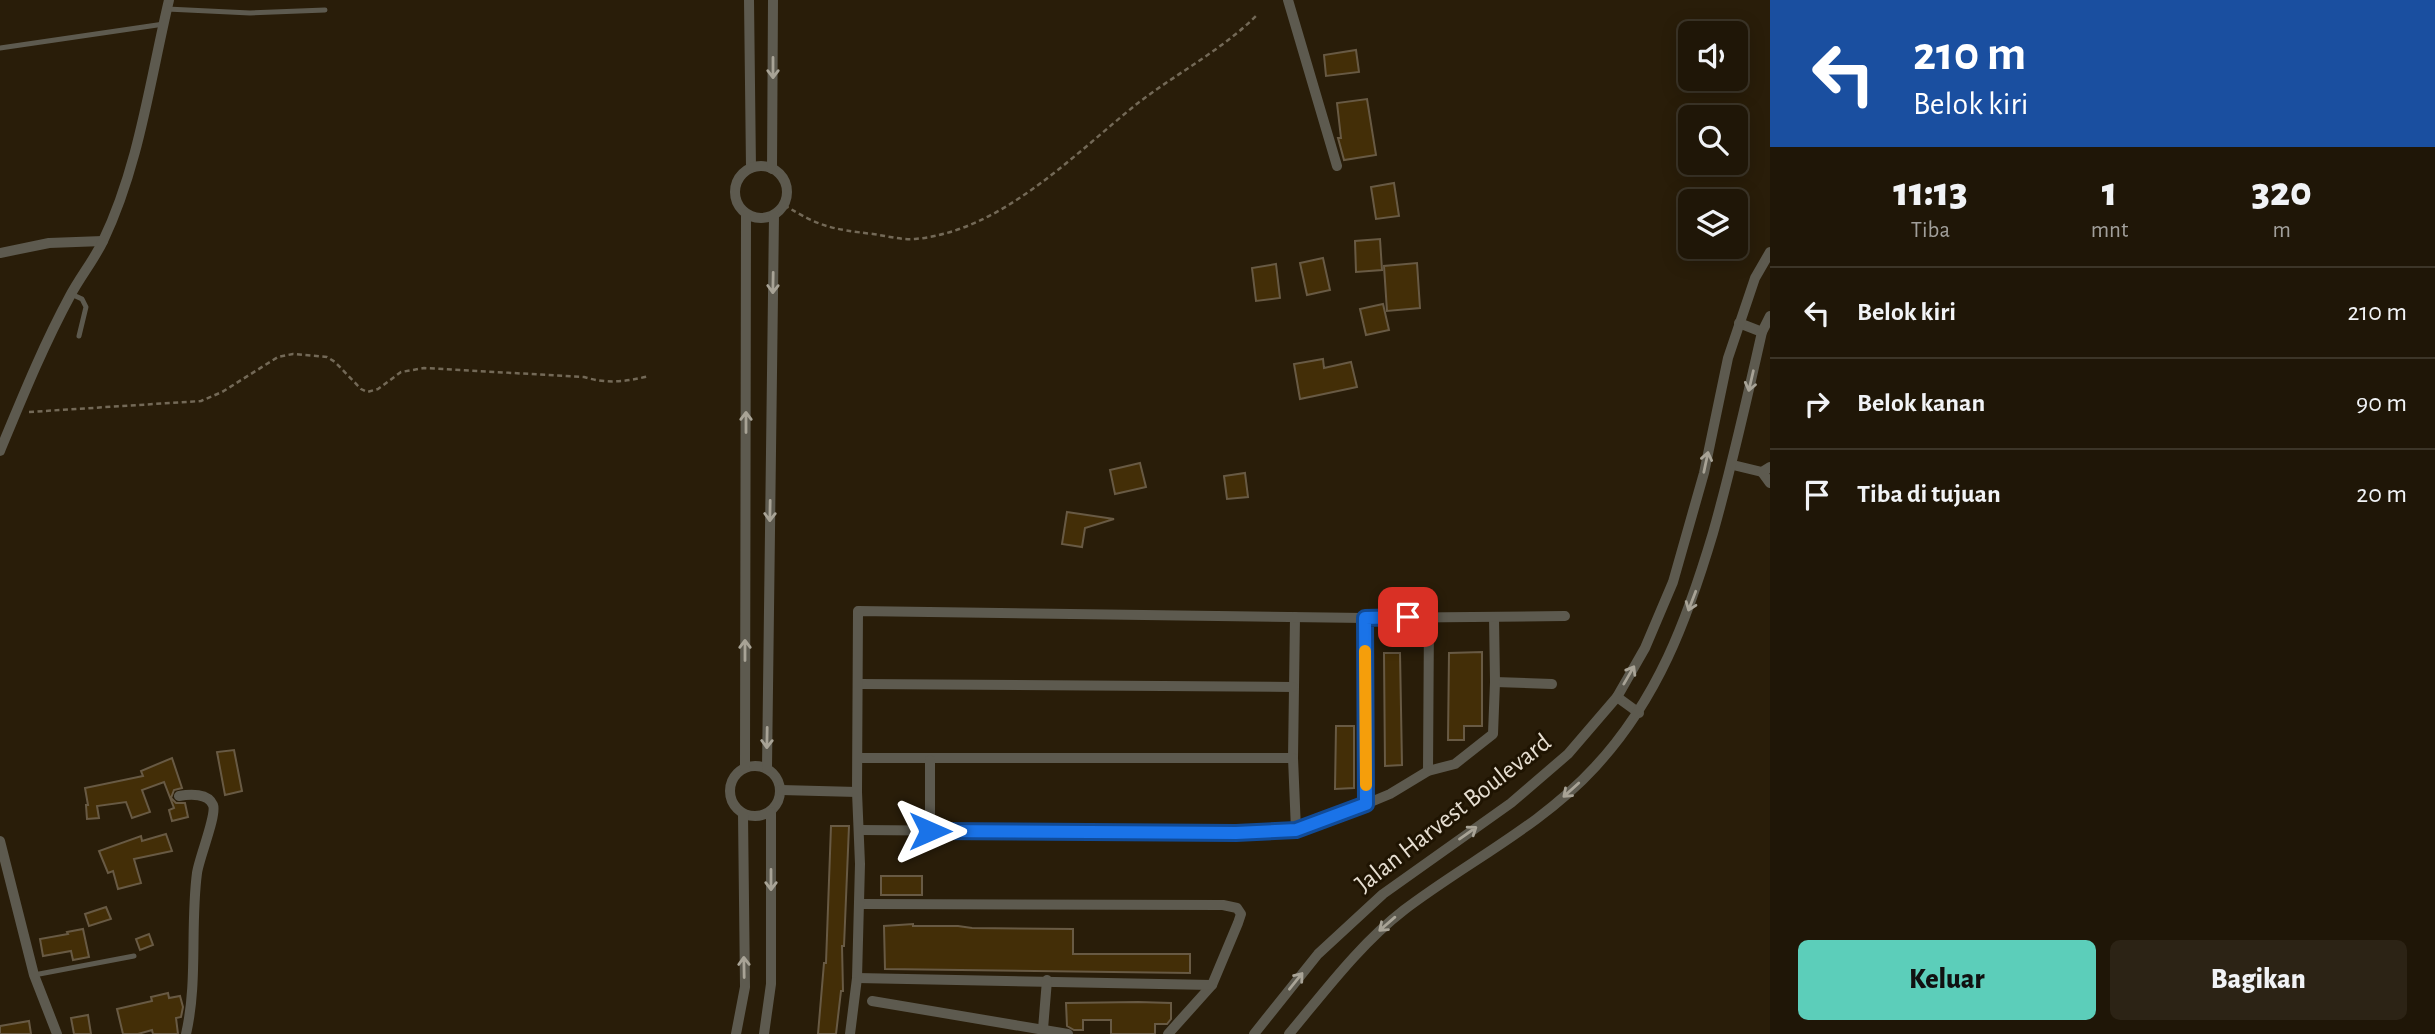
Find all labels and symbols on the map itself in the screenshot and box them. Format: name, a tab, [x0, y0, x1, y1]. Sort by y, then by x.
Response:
one-way arrow	[766, 56, 780, 79]
one-way arrow	[766, 272, 780, 295]
one-way arrow	[1744, 369, 1758, 392]
one-way arrow	[739, 411, 753, 434]
one-way arrow	[1700, 451, 1713, 474]
one-way arrow	[763, 499, 777, 522]
pin	[1378, 587, 1438, 647]
one-way arrow	[1684, 589, 1697, 611]
one-way arrow	[738, 638, 752, 661]
one-way arrow	[1622, 666, 1636, 686]
one-way arrow	[760, 726, 774, 749]
street label: Jalan Harvest Boulevard	[1350, 729, 1556, 897]
one-way arrow	[1562, 782, 1580, 798]
position arrow	[893, 794, 967, 868]
one-way arrow	[1458, 826, 1477, 840]
one-way arrow	[764, 868, 778, 891]
one-way arrow	[1378, 916, 1396, 932]
one-way arrow	[738, 955, 751, 978]
one-way arrow	[1289, 972, 1304, 990]

